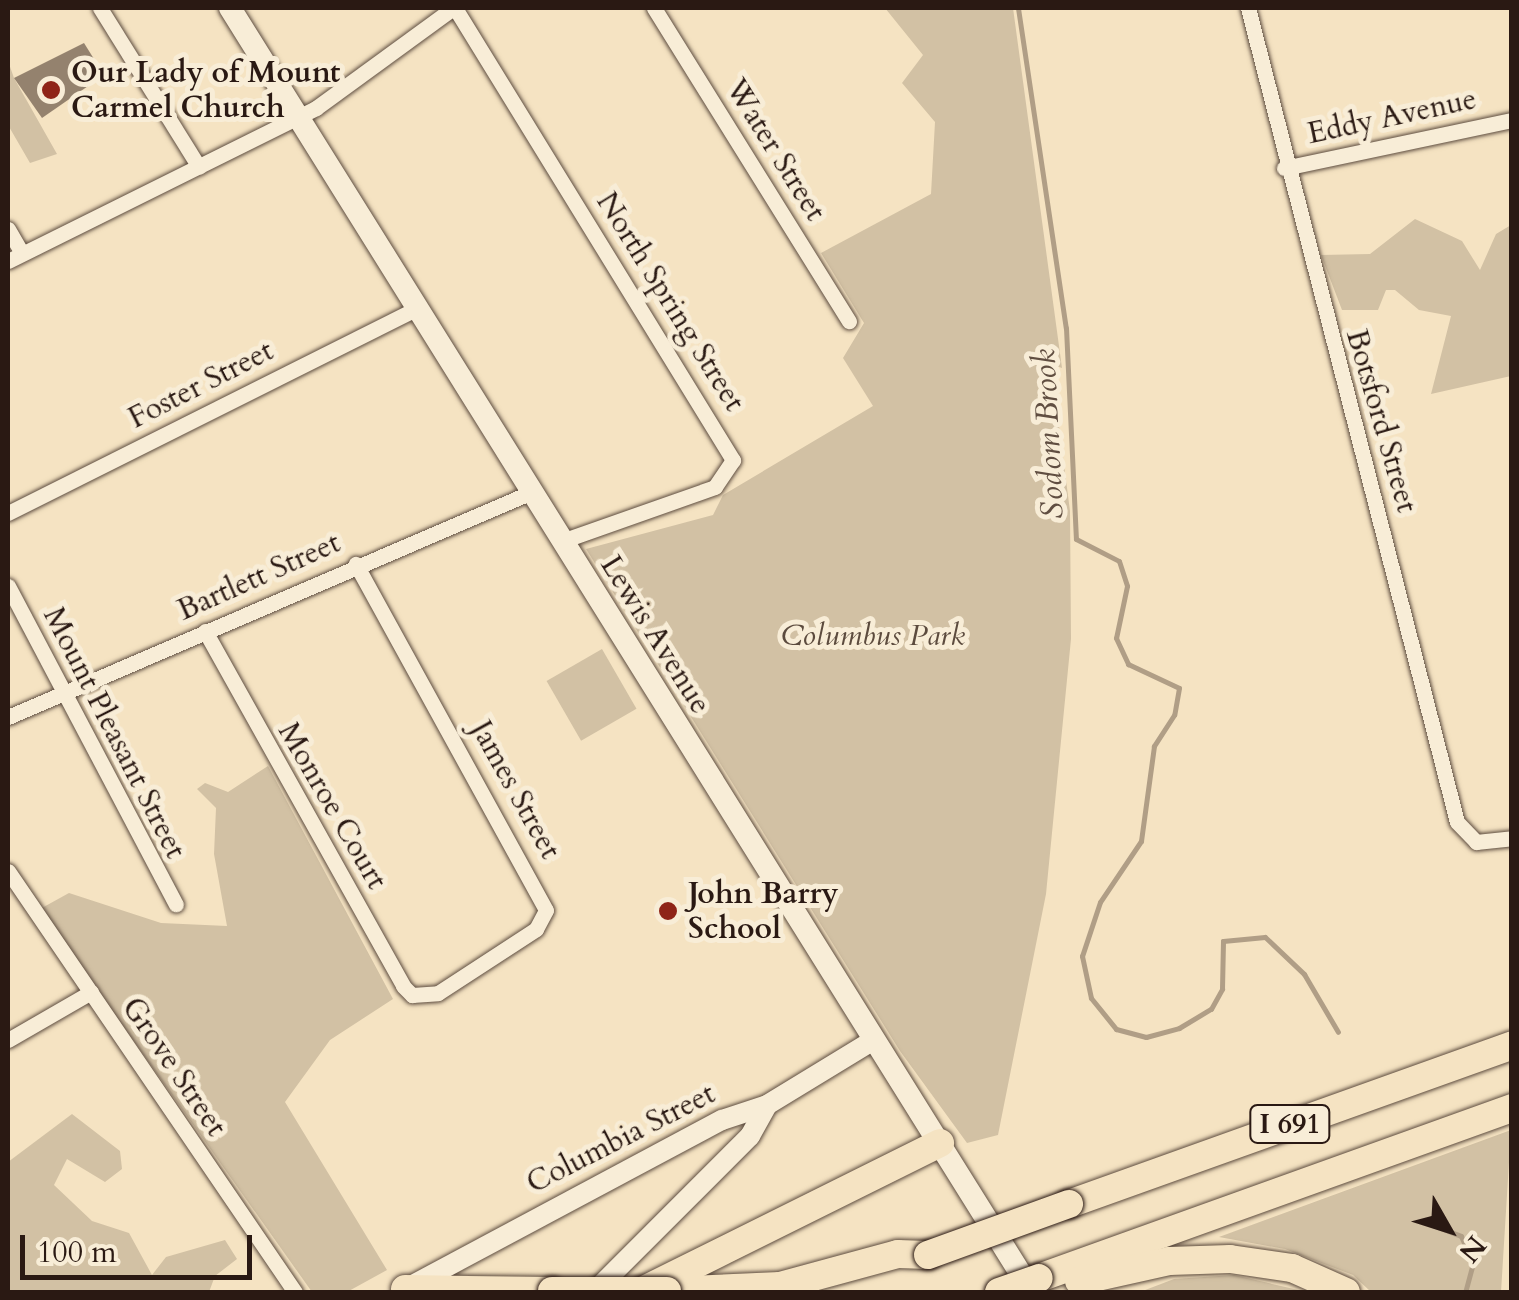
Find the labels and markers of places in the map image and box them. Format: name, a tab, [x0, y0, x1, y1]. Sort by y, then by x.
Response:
place label: Our Lady of Mount Carmel Church	[71, 55, 340, 126]
marker: Our Lady of Mount Carmel Church	[40, 79, 62, 101]
place label: John Barry School	[688, 876, 839, 946]
marker: John Barry School	[657, 900, 679, 922]

